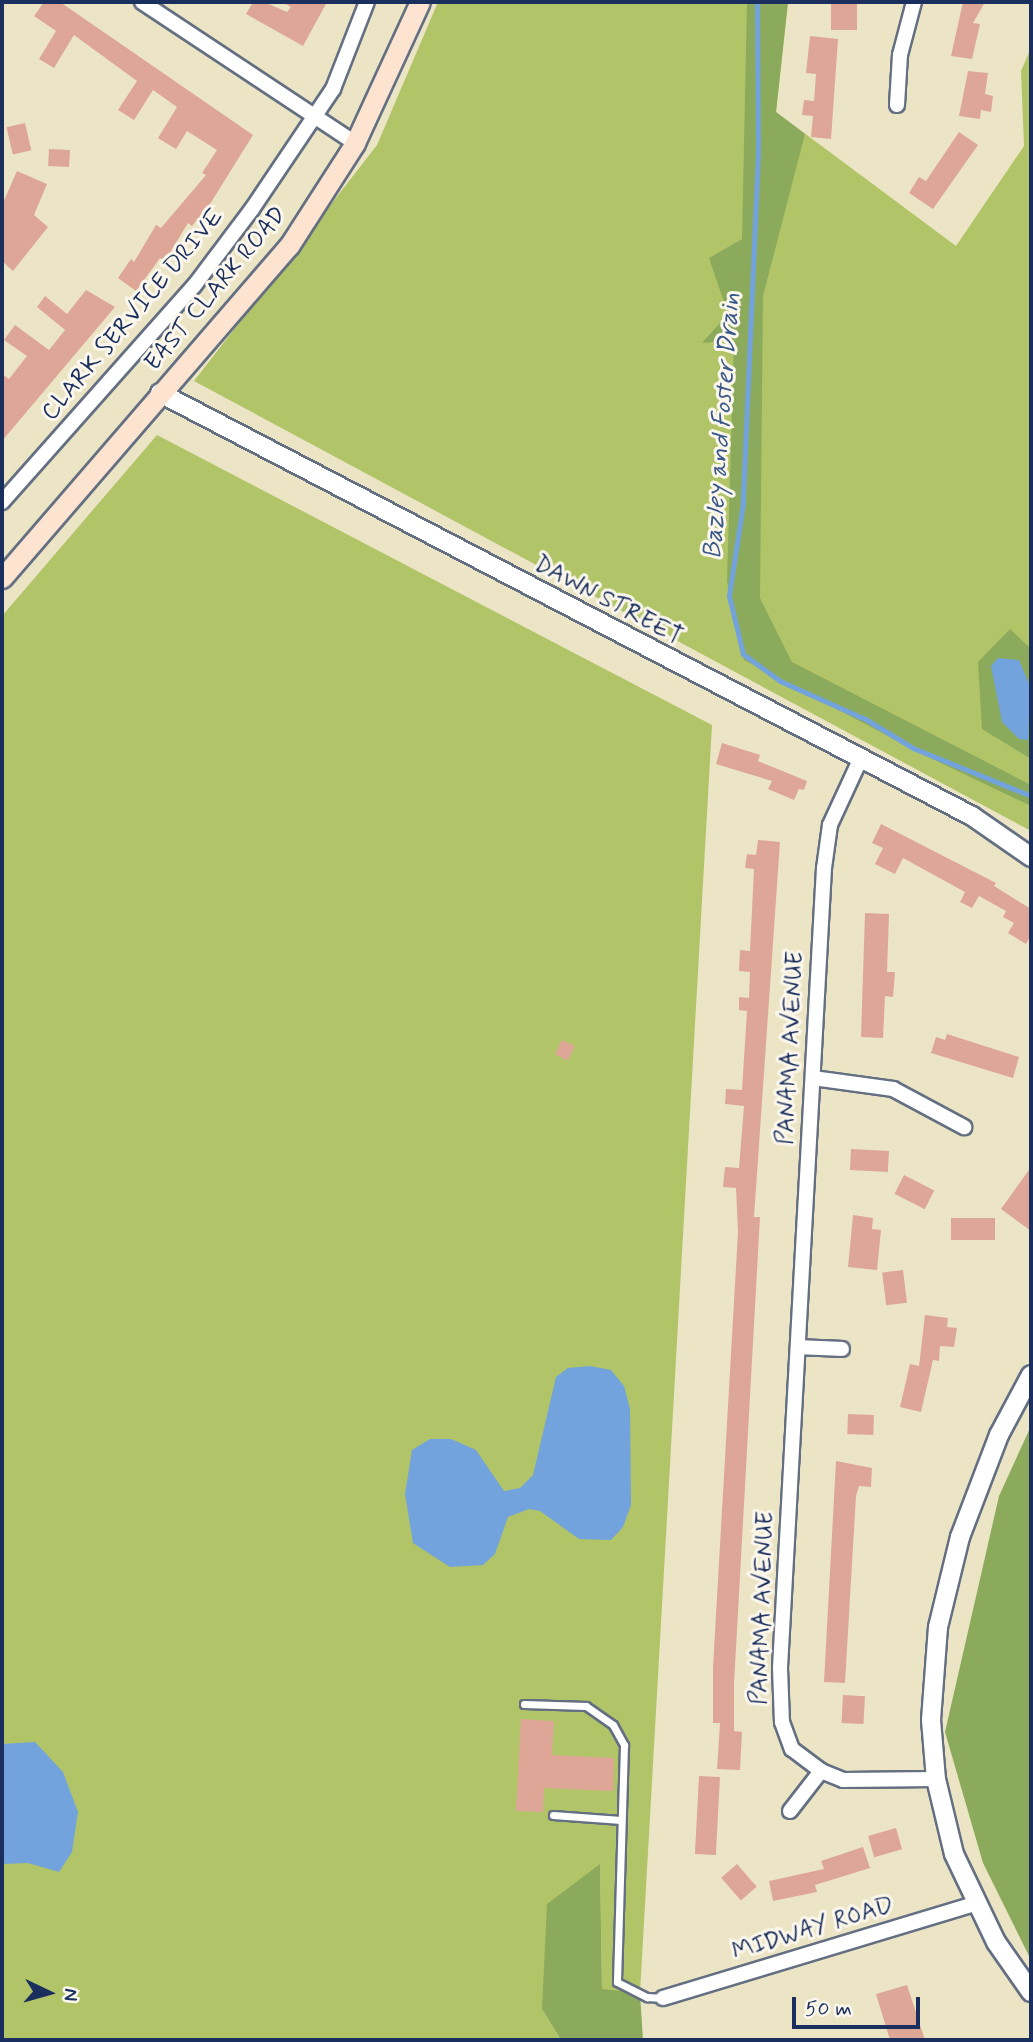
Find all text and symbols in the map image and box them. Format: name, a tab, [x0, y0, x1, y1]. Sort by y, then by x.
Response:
street label: EAST CLARK ROAD	[137, 199, 295, 379]
street label: CLARK SERVICE DRIVE	[34, 201, 232, 429]
water label: Bazley and Foster Drain	[698, 290, 748, 562]
street label: DAWN STREET	[529, 550, 687, 652]
street label: PANAMA AVENUE	[772, 950, 810, 1146]
street label: PANAMA AVENUE	[745, 1511, 781, 1705]
street label: MIDWAY ROAD	[729, 1891, 897, 1967]
north arrow	[14, 1958, 84, 2028]
scale bar	[795, 1982, 923, 2026]
text: N	[57, 1987, 83, 2002]
text: 50 m	[805, 1995, 852, 2023]

